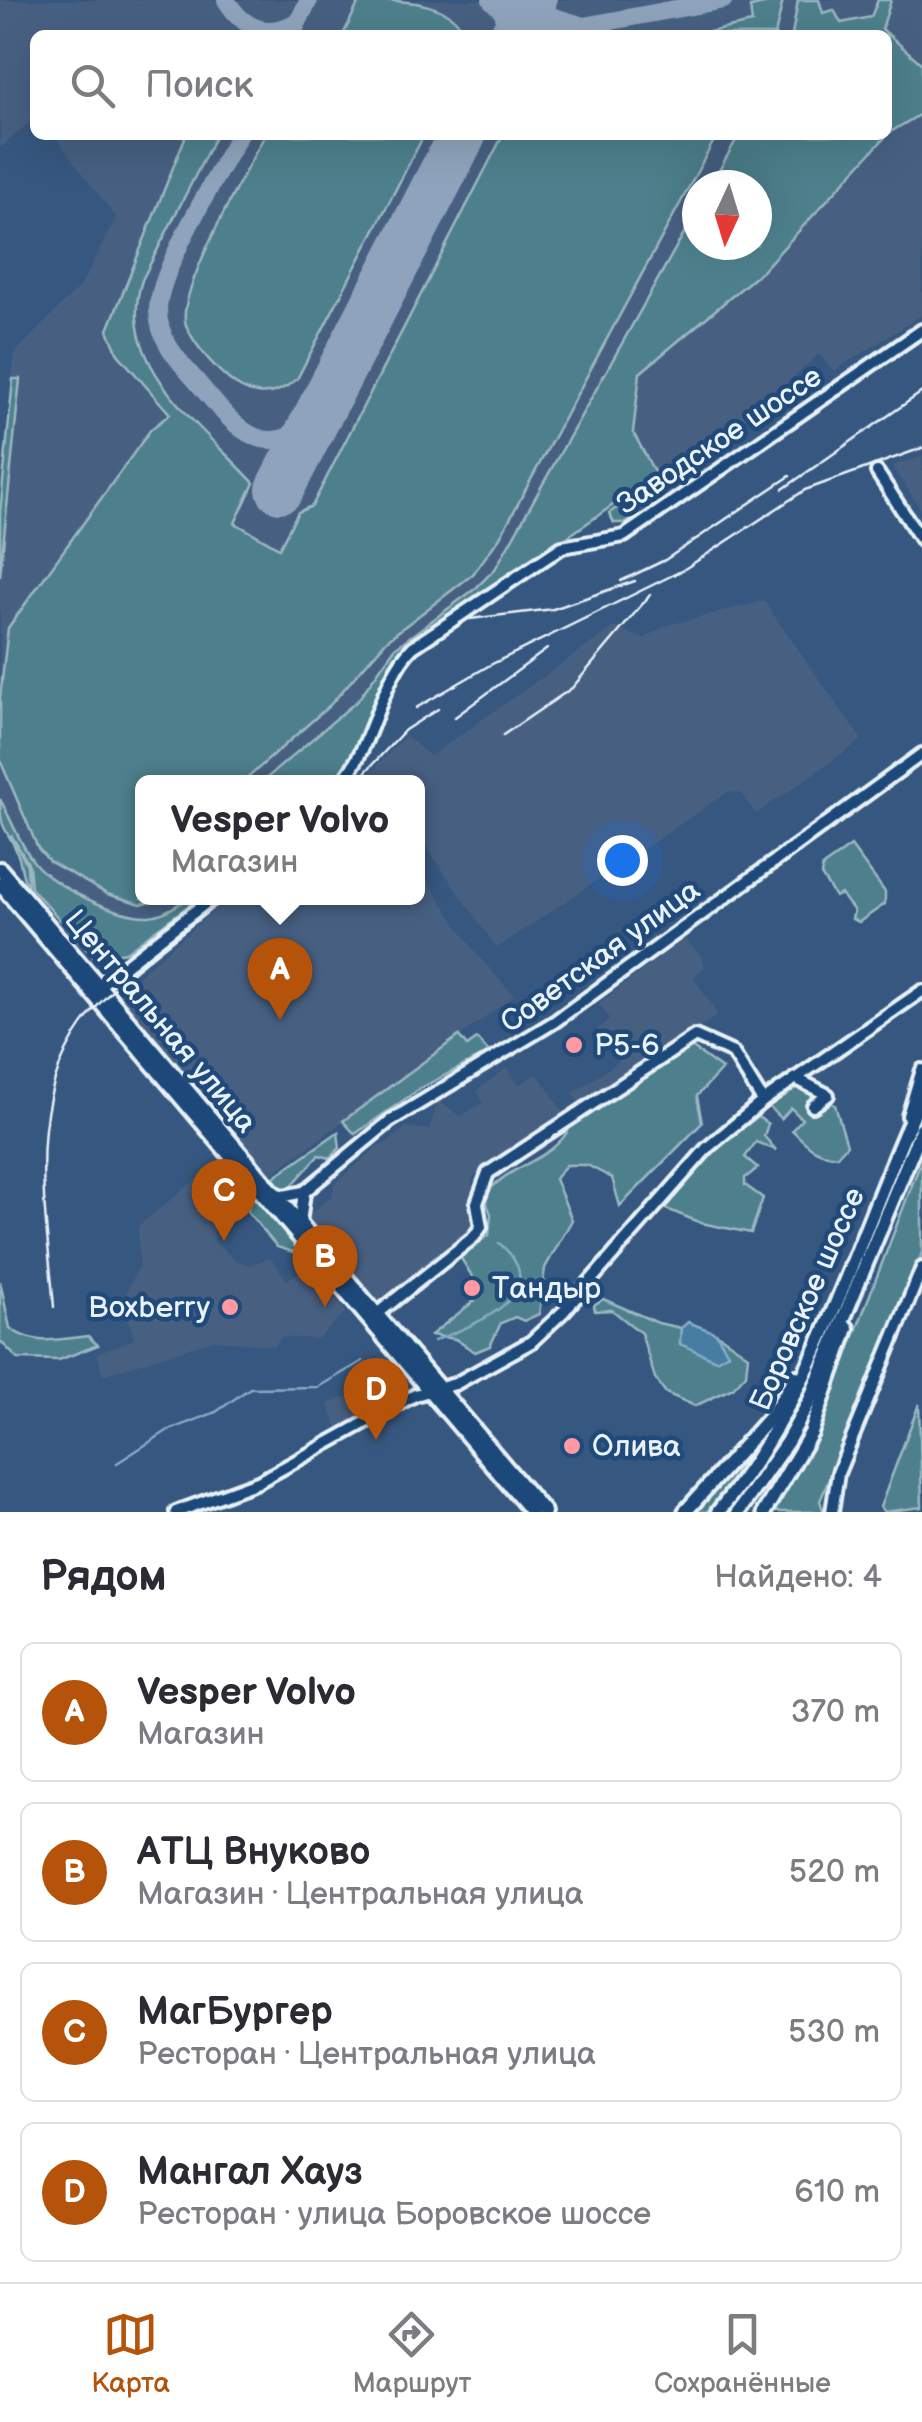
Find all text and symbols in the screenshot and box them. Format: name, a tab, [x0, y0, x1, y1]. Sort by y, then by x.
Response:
search box	[30, 30, 892, 140]
icon: search	[65, 58, 120, 113]
text: Поиск	[145, 63, 253, 108]
north arrow	[682, 170, 772, 260]
street label: Заводское шоссе	[610, 359, 829, 523]
popup	[135, 775, 425, 905]
text: Vesper Volvo	[171, 798, 389, 843]
your location	[597, 835, 648, 886]
text: Магазин	[171, 843, 298, 882]
street label: Советская улица	[494, 872, 707, 1041]
street label: Центральная улица	[57, 903, 264, 1141]
pin: A	[248, 938, 312, 1020]
place label: Р5-6	[594, 1028, 659, 1064]
marker: Р5-6	[563, 1034, 585, 1056]
pin: C	[192, 1158, 256, 1241]
street label: Боровское шоссе	[743, 1182, 873, 1417]
pin: B	[292, 1224, 358, 1307]
place label: Тандыр	[492, 1271, 601, 1307]
marker: Тандыр	[461, 1277, 483, 1299]
place label: Boxberry	[88, 1290, 210, 1326]
marker: Boxberry	[219, 1296, 241, 1318]
pin: D	[344, 1358, 408, 1440]
place label: Олива	[592, 1429, 681, 1465]
marker: Олива	[561, 1435, 583, 1457]
text: Рядом	[40, 1552, 167, 1603]
text: Найдено: 4	[714, 1558, 882, 1597]
text: Vesper Volvo	[137, 1670, 356, 1715]
text: A	[65, 1693, 84, 1732]
text: 370 m	[791, 1693, 880, 1732]
text: Магазин	[137, 1715, 265, 1754]
text: АТЦ Внуково	[137, 1830, 370, 1875]
text: B	[63, 1853, 86, 1892]
text: 520 m	[789, 1853, 880, 1892]
text: Магазин · Центральная улица	[137, 1875, 584, 1914]
text: МагБургер	[137, 1990, 333, 2035]
text: C	[63, 2013, 86, 2052]
text: 530 m	[788, 2013, 880, 2052]
text: Ресторан · Центральная улица	[137, 2035, 596, 2074]
text: Мангал Хауз	[137, 2150, 363, 2195]
text: D	[63, 2173, 86, 2212]
text: 610 m	[794, 2173, 880, 2212]
text: Ресторан · улица Боровское шоссе	[137, 2195, 651, 2234]
tab: Карта	[91, 2307, 170, 2400]
tab: Маршрут	[352, 2307, 472, 2400]
tab: Сохранённые	[654, 2307, 831, 2400]

